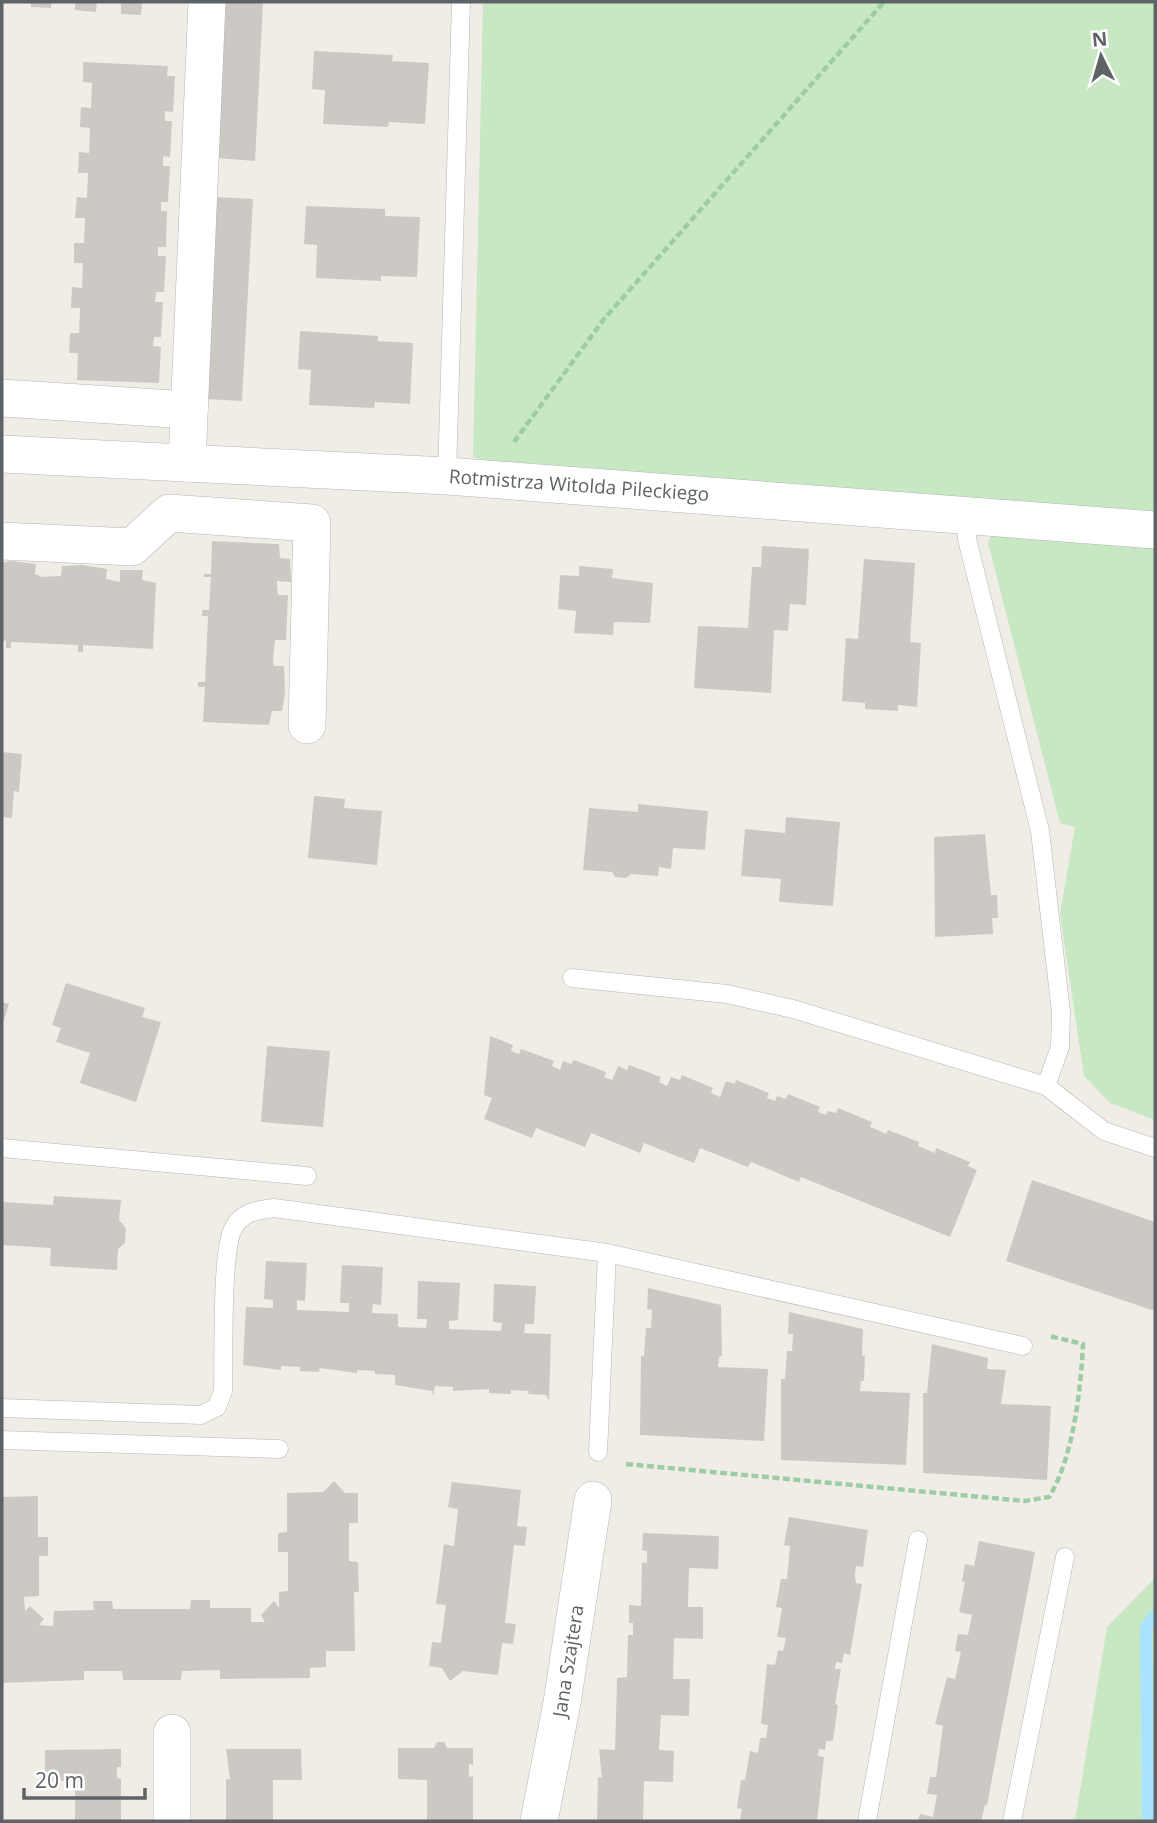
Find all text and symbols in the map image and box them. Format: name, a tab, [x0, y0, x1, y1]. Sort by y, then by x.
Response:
north arrow	[1066, 21, 1136, 91]
text: N	[1091, 25, 1108, 53]
street label: Rotmistrza Witolda Pileckiego	[448, 463, 710, 507]
street label: Jana Szajtera	[546, 1603, 590, 1721]
scale bar	[24, 1756, 145, 1800]
text: 20 m	[35, 1766, 84, 1794]

